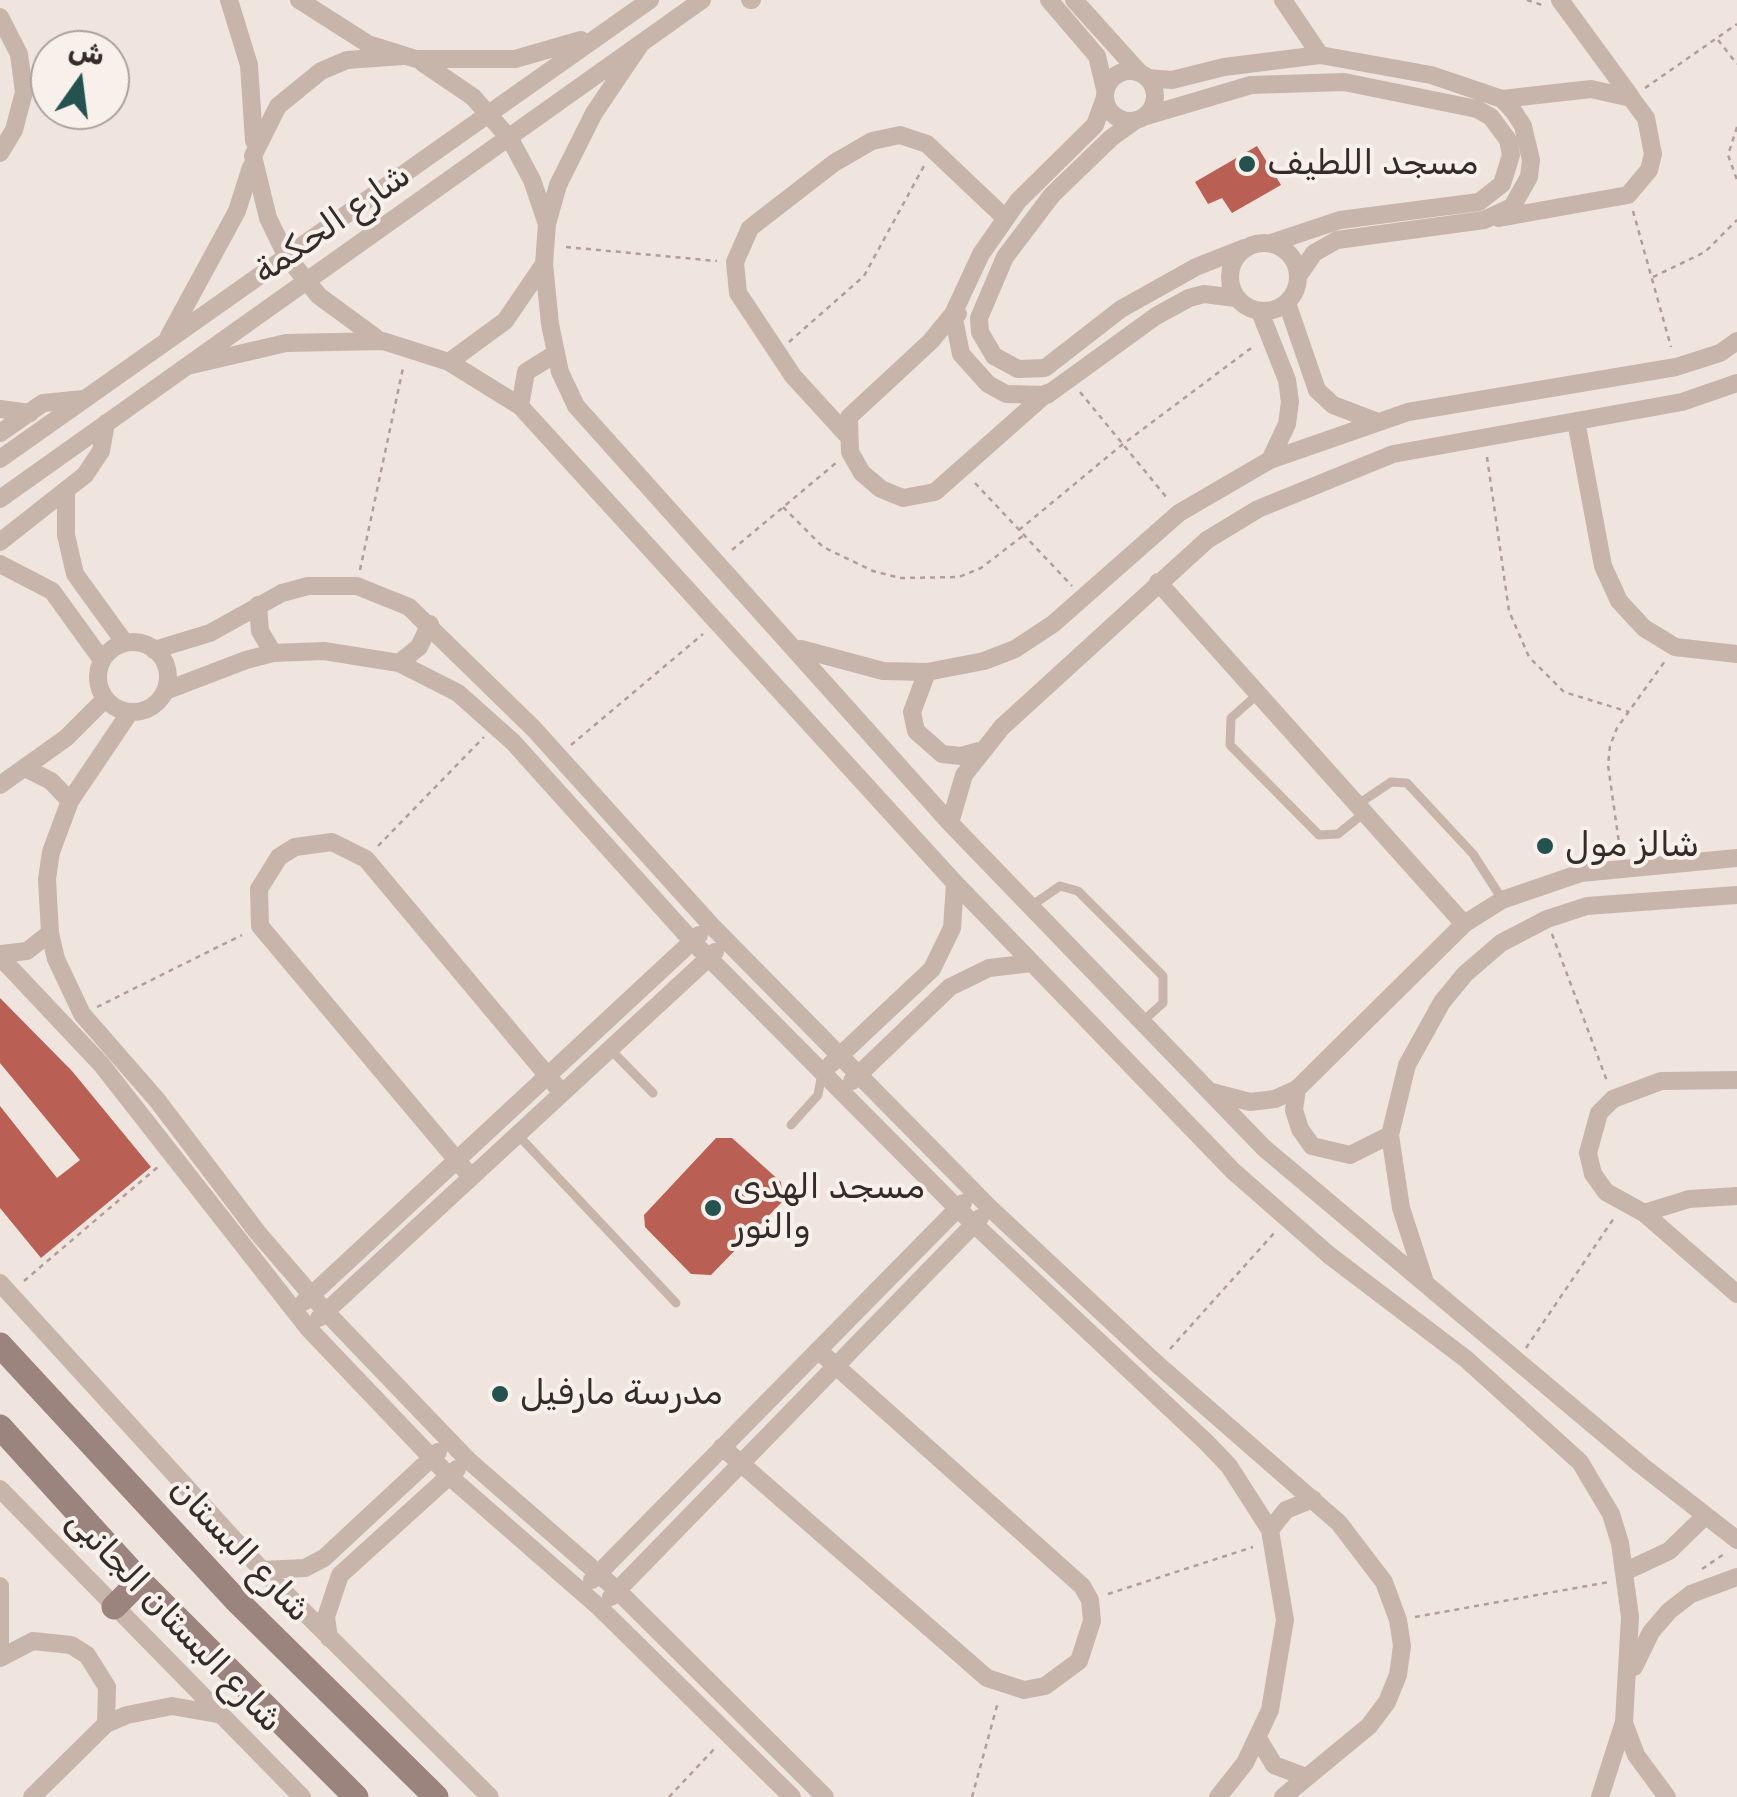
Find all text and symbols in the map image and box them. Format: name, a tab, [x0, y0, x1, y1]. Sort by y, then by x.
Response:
north arrow	[30, 30, 130, 130]
text: ش	[66, 32, 108, 73]
place label: مسجد اللطيف	[1267, 143, 1478, 185]
marker: مسجد اللطيف	[1236, 153, 1258, 175]
street label: شارع الحكمة	[245, 155, 419, 293]
place label: شالز مول	[1565, 825, 1699, 867]
marker: شالز مول	[1534, 835, 1556, 857]
place label: مسجد الهدى والنور	[733, 1167, 925, 1249]
marker: مسجد الهدى والنور	[702, 1197, 724, 1219]
place label: مدرسة مارفيل	[520, 1373, 723, 1415]
marker: مدرسة مارفيل	[489, 1383, 511, 1405]
street label: شارع البستان	[161, 1469, 319, 1631]
street label: شارع البستان الجانبى	[57, 1501, 291, 1741]

